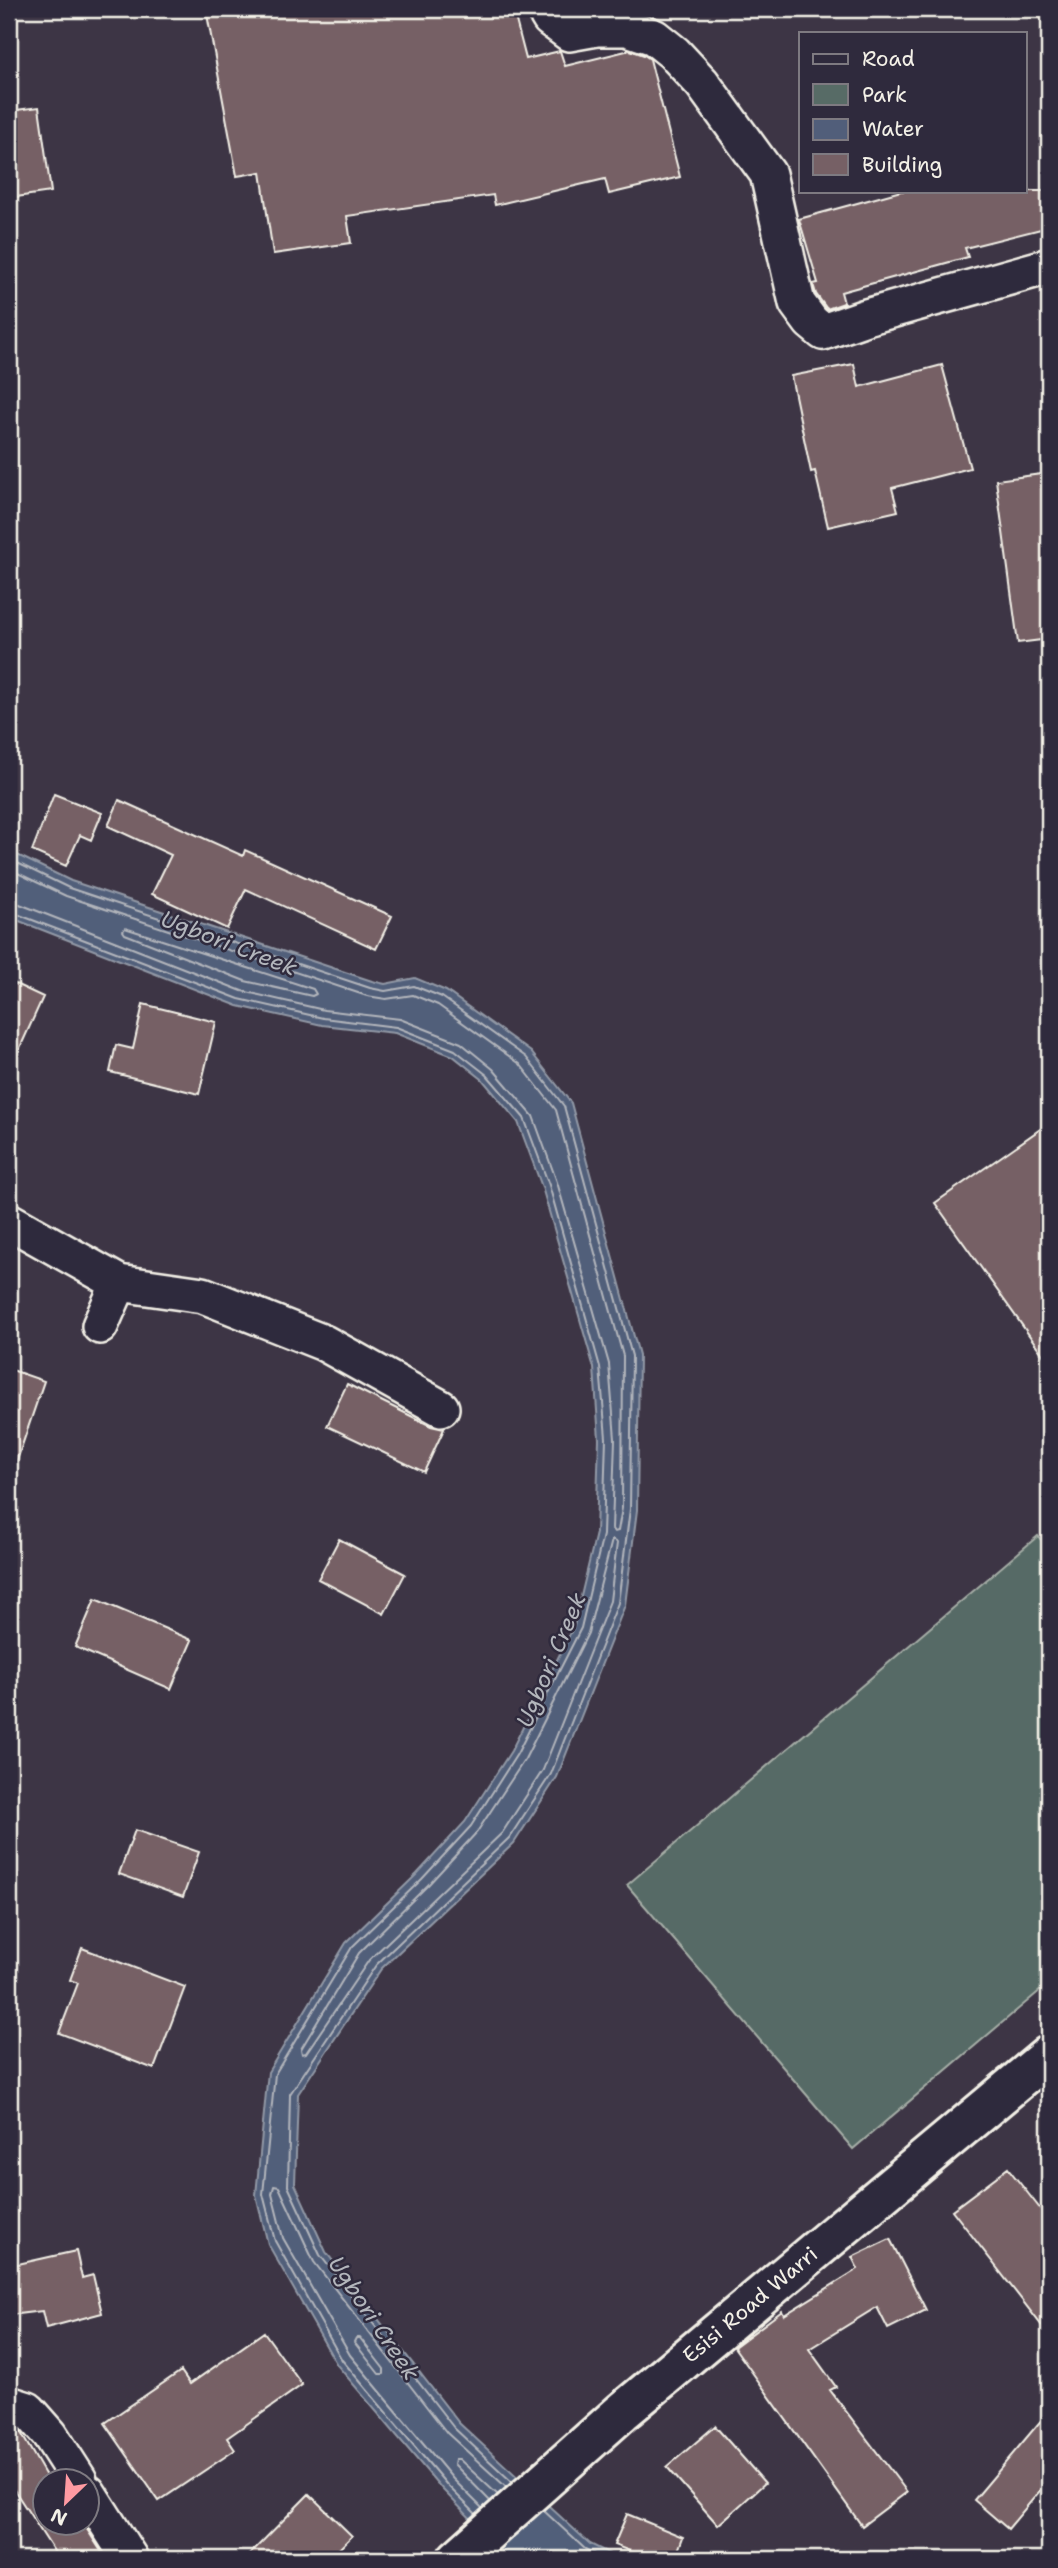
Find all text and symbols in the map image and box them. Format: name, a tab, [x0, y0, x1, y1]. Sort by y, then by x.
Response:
legend	[799, 32, 1026, 192]
text: Road	[862, 45, 915, 73]
text: Park	[862, 81, 907, 109]
text: Water	[862, 115, 924, 143]
text: Building	[862, 151, 942, 179]
water label: Ugbori Creek	[156, 903, 302, 983]
water label: Ugbori Creek	[509, 1588, 593, 1732]
street label: Esisi Road Warri	[677, 2240, 823, 2369]
water label: Ugbori Creek	[321, 2250, 427, 2386]
north arrow	[32, 2466, 102, 2536]
text: N	[47, 2502, 71, 2531]

